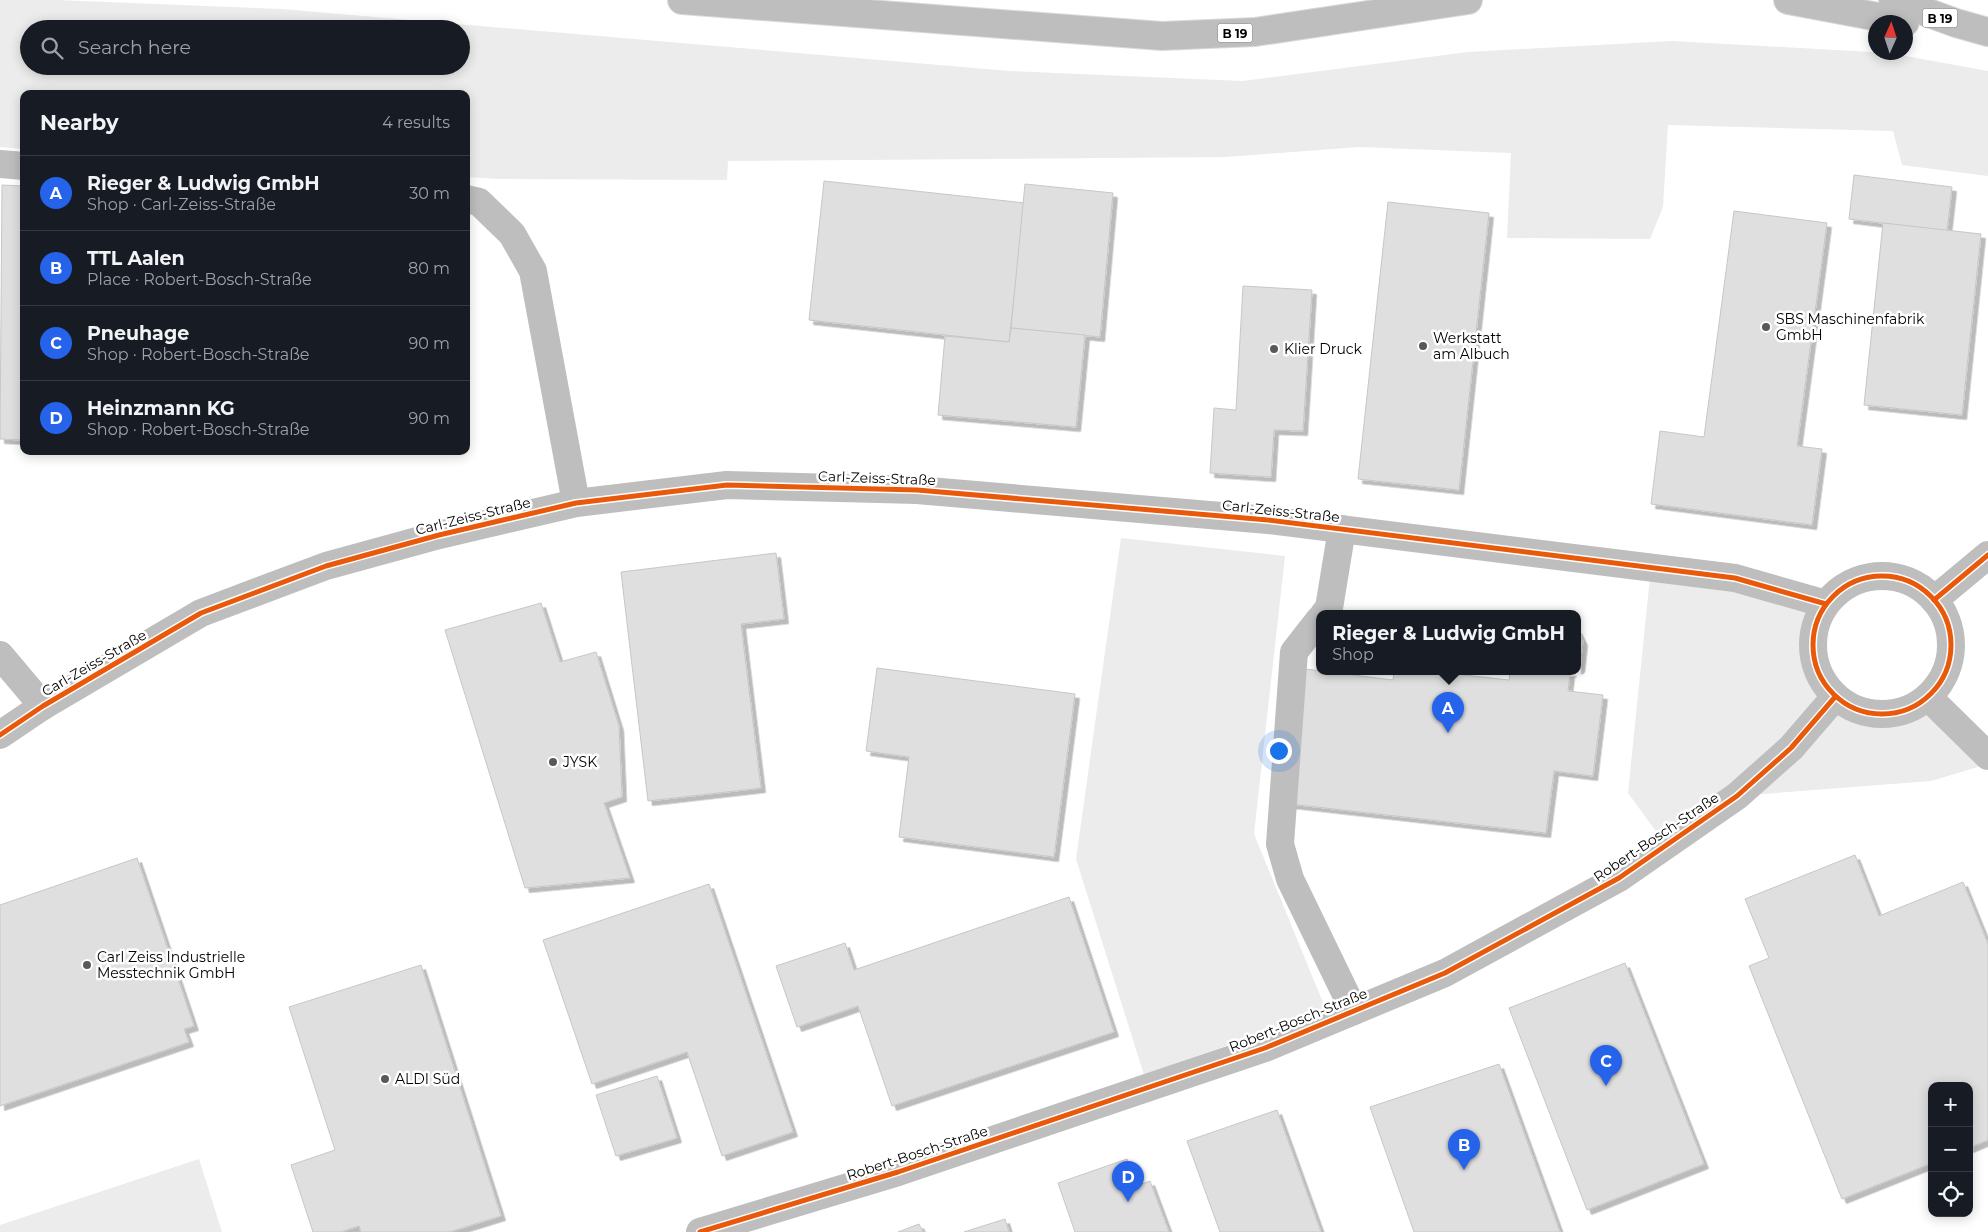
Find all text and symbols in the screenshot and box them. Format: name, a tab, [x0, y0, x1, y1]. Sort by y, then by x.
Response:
road number: B 19	[1922, 8, 1958, 28]
north arrow	[1868, 15, 1913, 60]
search box	[20, 20, 470, 75]
road number: B 19	[1218, 23, 1252, 42]
icon: search	[38, 34, 66, 62]
text: Search here	[78, 36, 191, 59]
text: Nearby	[40, 110, 119, 135]
text: 4 results	[382, 113, 450, 132]
text: Rieger & Ludwig GmbH	[87, 172, 320, 195]
text: A	[50, 184, 62, 203]
text: 30 m	[409, 184, 450, 203]
text: Shop · Carl-Zeiss-Straße	[87, 195, 276, 214]
text: TTL Aalen	[87, 247, 185, 270]
text: B	[50, 259, 62, 278]
text: 80 m	[408, 259, 450, 278]
text: Place · Robert-Bosch-Straße	[87, 270, 312, 289]
place label: SBS Maschinenfabrik GmbH	[1776, 310, 1925, 344]
marker: SBS Maschinenfabrik GmbH	[1760, 321, 1772, 333]
text: Pneuhage	[87, 322, 189, 345]
place label: Werkstatt am Albuch	[1433, 329, 1510, 363]
text: C	[50, 334, 62, 353]
text: 90 m	[408, 334, 450, 353]
place label: Klier Druck	[1284, 340, 1363, 358]
marker: Werkstatt am Albuch	[1417, 340, 1429, 352]
marker: Klier Druck	[1268, 343, 1280, 355]
text: Shop · Robert-Bosch-Straße	[87, 345, 310, 364]
text: Heinzmann KG	[87, 397, 235, 420]
text: D	[49, 409, 63, 428]
text: 90 m	[408, 409, 450, 428]
text: Shop · Robert-Bosch-Straße	[87, 420, 310, 439]
street label: Carl-Zeiss-Straße	[818, 467, 936, 489]
street label: Carl-Zeiss-Straße	[414, 493, 532, 539]
street label: Carl-Zeiss-Straße	[1221, 496, 1341, 526]
popup	[1316, 610, 1581, 675]
text: Rieger & Ludwig GmbH	[1332, 622, 1565, 645]
street label: Carl-Zeiss-Straße	[38, 626, 150, 700]
text: Shop	[1332, 645, 1374, 664]
pin: A	[1432, 692, 1464, 733]
your location	[1266, 738, 1292, 764]
place label: JYSK	[562, 753, 597, 771]
marker: JYSK	[547, 756, 559, 768]
street label: Robert-Bosch-Straße	[1590, 788, 1722, 886]
place label: Carl Zeiss Industrielle Messtechnik GmbH	[97, 948, 245, 982]
marker: Carl Zeiss Industrielle Messtechnik GmbH	[81, 959, 93, 971]
street label: Robert-Bosch-Straße	[1226, 984, 1370, 1056]
pin: C	[1590, 1045, 1622, 1086]
place label: ALDI Süd	[395, 1070, 460, 1088]
marker: ALDI Süd	[379, 1073, 391, 1085]
map controls	[1928, 1082, 1973, 1217]
button: +	[1928, 1082, 1973, 1127]
street label: Robert-Bosch-Straße	[844, 1122, 990, 1184]
button: −	[1928, 1127, 1973, 1172]
pin: B	[1448, 1129, 1480, 1170]
pin: D	[1112, 1161, 1144, 1202]
button: locate	[1928, 1172, 1973, 1217]

